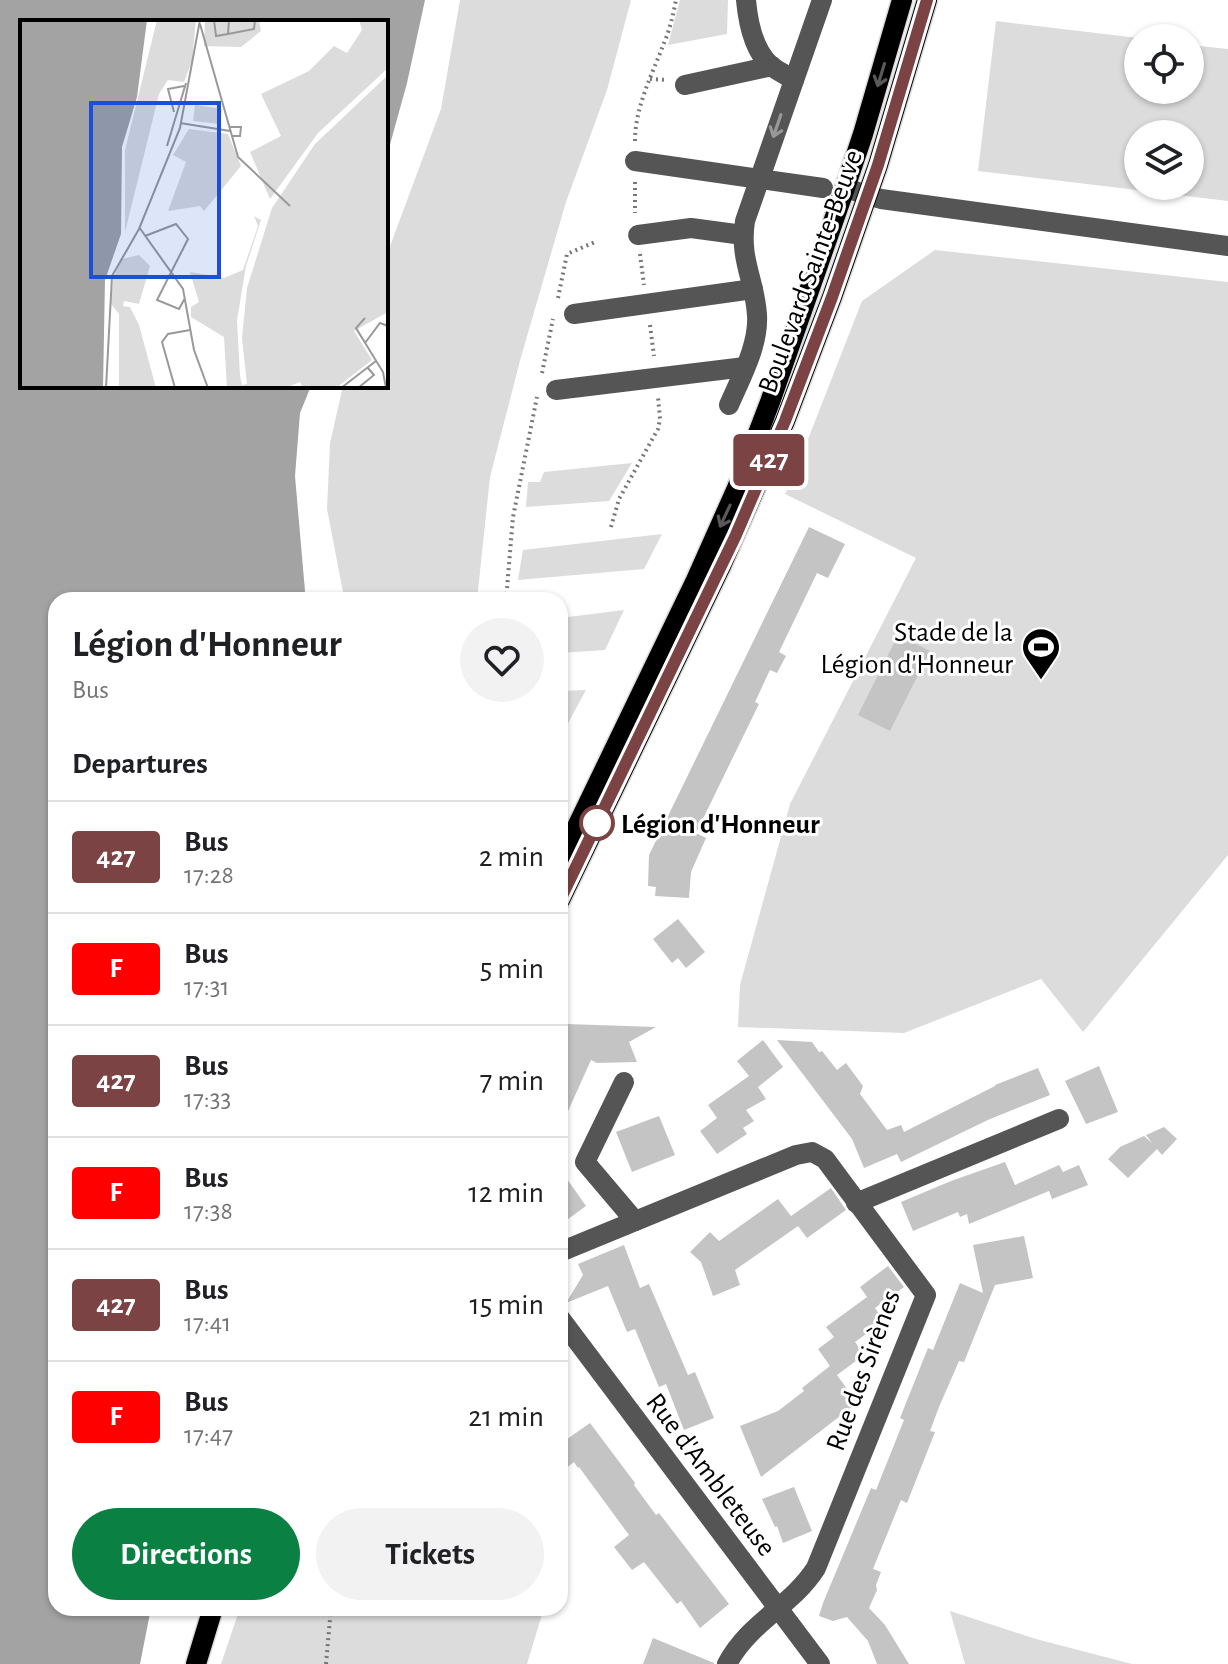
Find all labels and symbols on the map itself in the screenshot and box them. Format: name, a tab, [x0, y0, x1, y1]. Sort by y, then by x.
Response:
inset map	[20, 20, 388, 388]
one-way arrow	[873, 62, 887, 87]
one-way arrow	[769, 114, 784, 139]
street label: Boulevard Sainte-Beuve	[754, 146, 868, 397]
line badge: 427	[723, 434, 815, 486]
one-way arrow	[717, 503, 732, 528]
place label: Stade de la Légion d'Honneur	[820, 619, 1013, 679]
sports icon: Stade de la Légion d'Honneur	[1020, 626, 1062, 681]
marker: Légion d'Honneur	[580, 806, 614, 840]
place label: Légion d'Honneur	[621, 811, 820, 839]
street label: Rue des Sirènes	[822, 1287, 906, 1455]
street label: Rue d'Ambleteuse	[640, 1389, 780, 1562]

